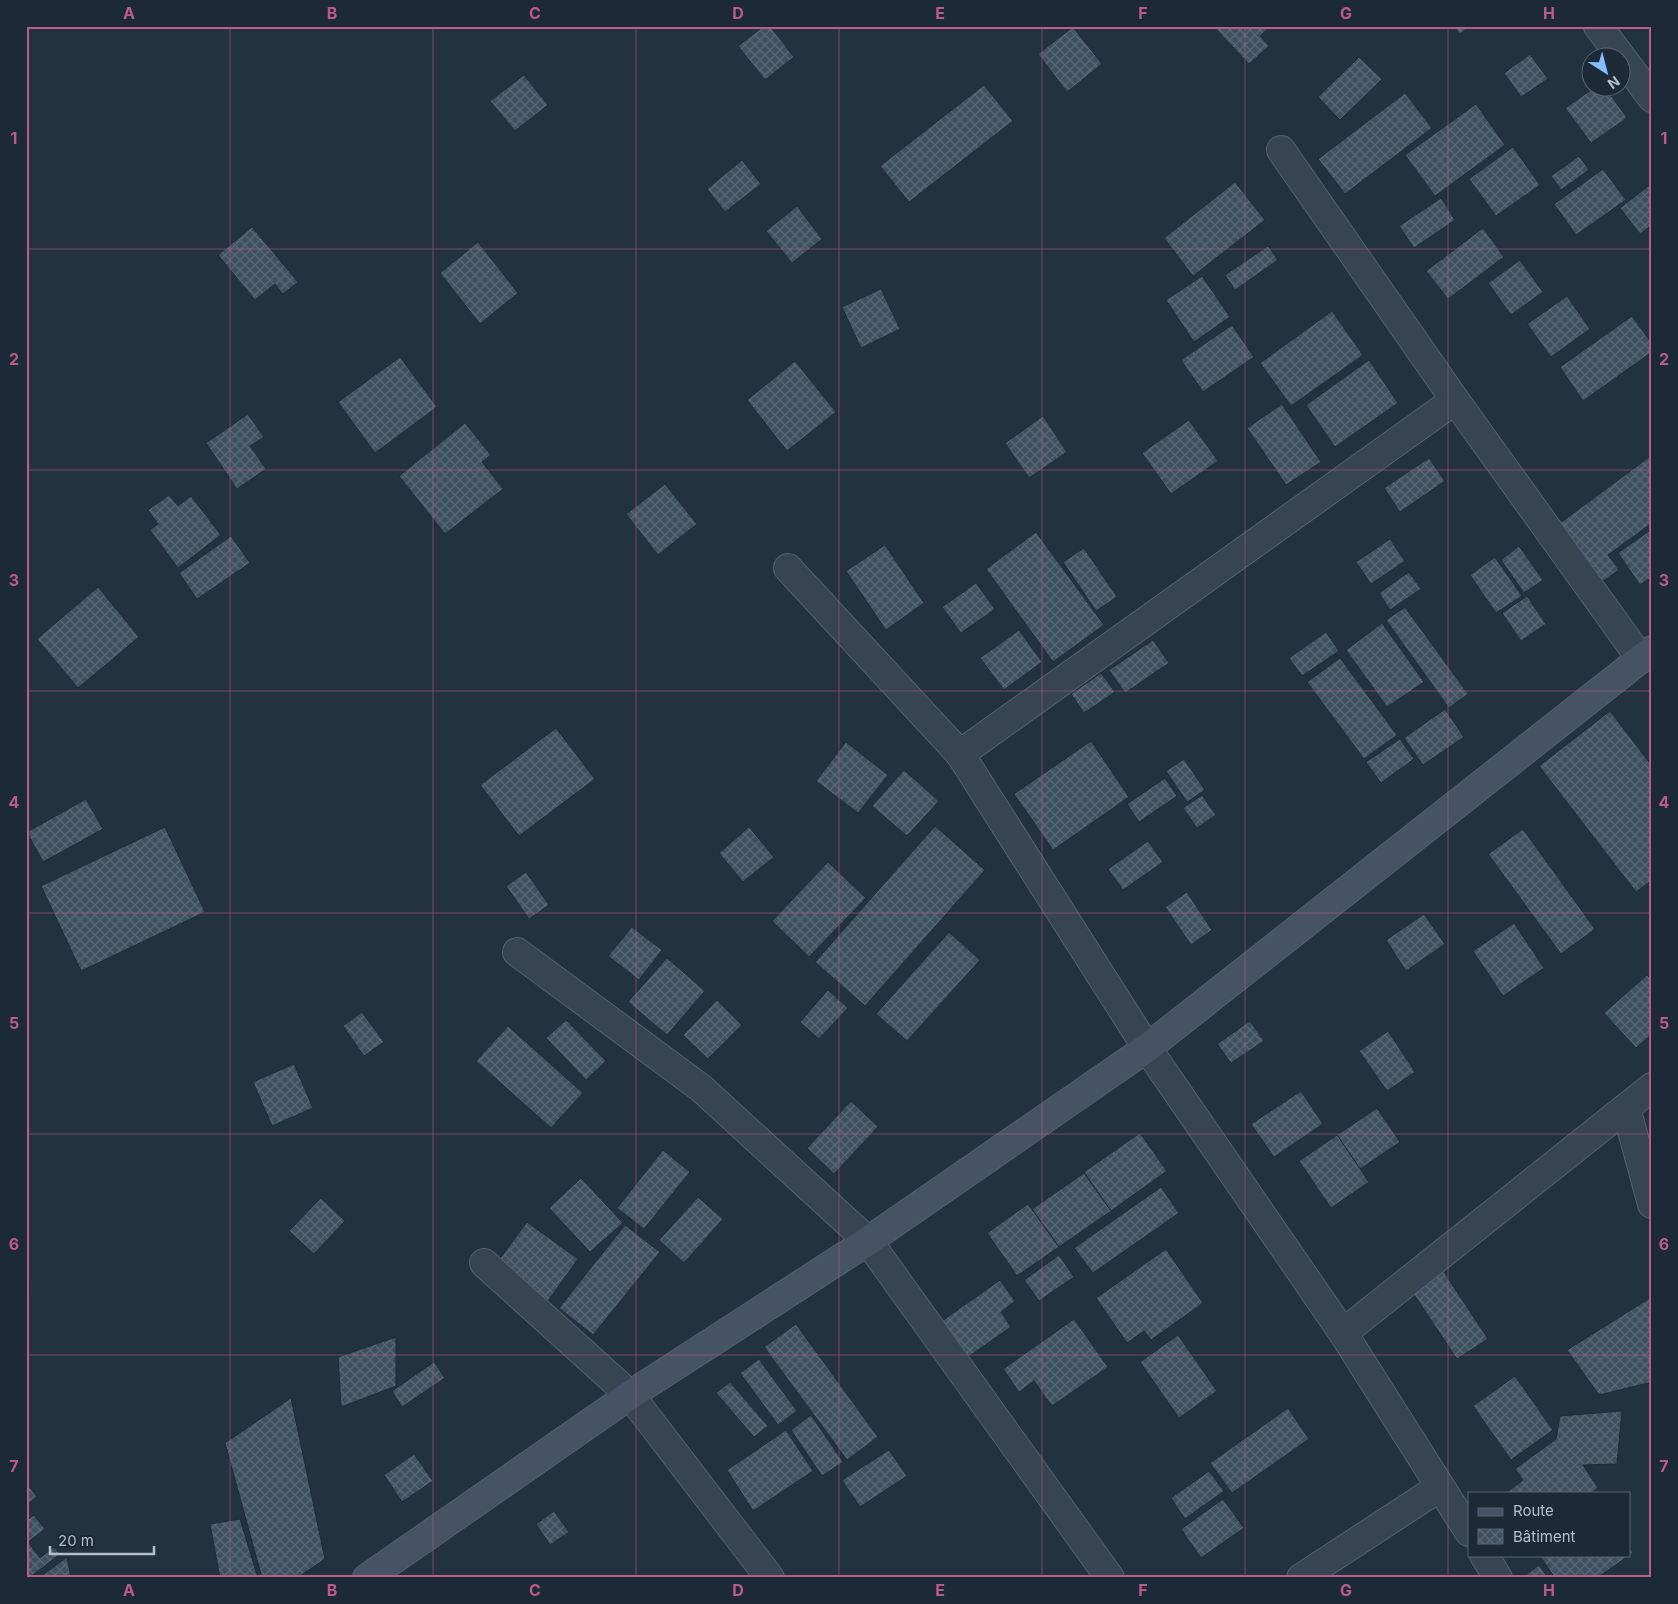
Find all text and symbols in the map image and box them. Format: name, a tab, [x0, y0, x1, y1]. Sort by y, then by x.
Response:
text: A	[123, 3, 135, 23]
text: B	[327, 3, 337, 23]
text: C	[529, 3, 541, 23]
text: D	[732, 3, 744, 23]
text: E	[935, 3, 945, 23]
text: F	[1138, 3, 1148, 23]
text: G	[1340, 3, 1352, 23]
text: H	[1543, 3, 1555, 23]
north arrow	[1580, 48, 1630, 98]
text: N	[1605, 73, 1623, 93]
text: 1	[11, 128, 17, 148]
text: 1	[1661, 128, 1667, 148]
text: 2	[9, 349, 19, 369]
text: 2	[1659, 349, 1669, 369]
text: 3	[9, 570, 19, 590]
text: 3	[1659, 570, 1669, 590]
text: 4	[9, 792, 20, 812]
text: 4	[1659, 792, 1670, 812]
text: 5	[9, 1013, 19, 1033]
text: 5	[1659, 1013, 1669, 1033]
text: 6	[9, 1234, 19, 1254]
text: 6	[1659, 1234, 1669, 1254]
text: 7	[9, 1456, 19, 1476]
text: 7	[1659, 1456, 1669, 1476]
legend	[1468, 1492, 1630, 1556]
text: Route	[1513, 1501, 1554, 1520]
scale bar	[50, 1524, 154, 1556]
text: Bâtiment	[1513, 1527, 1576, 1546]
text: 20 m	[58, 1531, 94, 1550]
text: A	[123, 1580, 135, 1600]
text: B	[327, 1580, 337, 1600]
text: C	[529, 1580, 541, 1600]
text: D	[732, 1580, 744, 1600]
text: E	[935, 1580, 945, 1600]
text: F	[1138, 1580, 1148, 1600]
text: G	[1340, 1580, 1352, 1600]
text: H	[1543, 1580, 1555, 1600]

